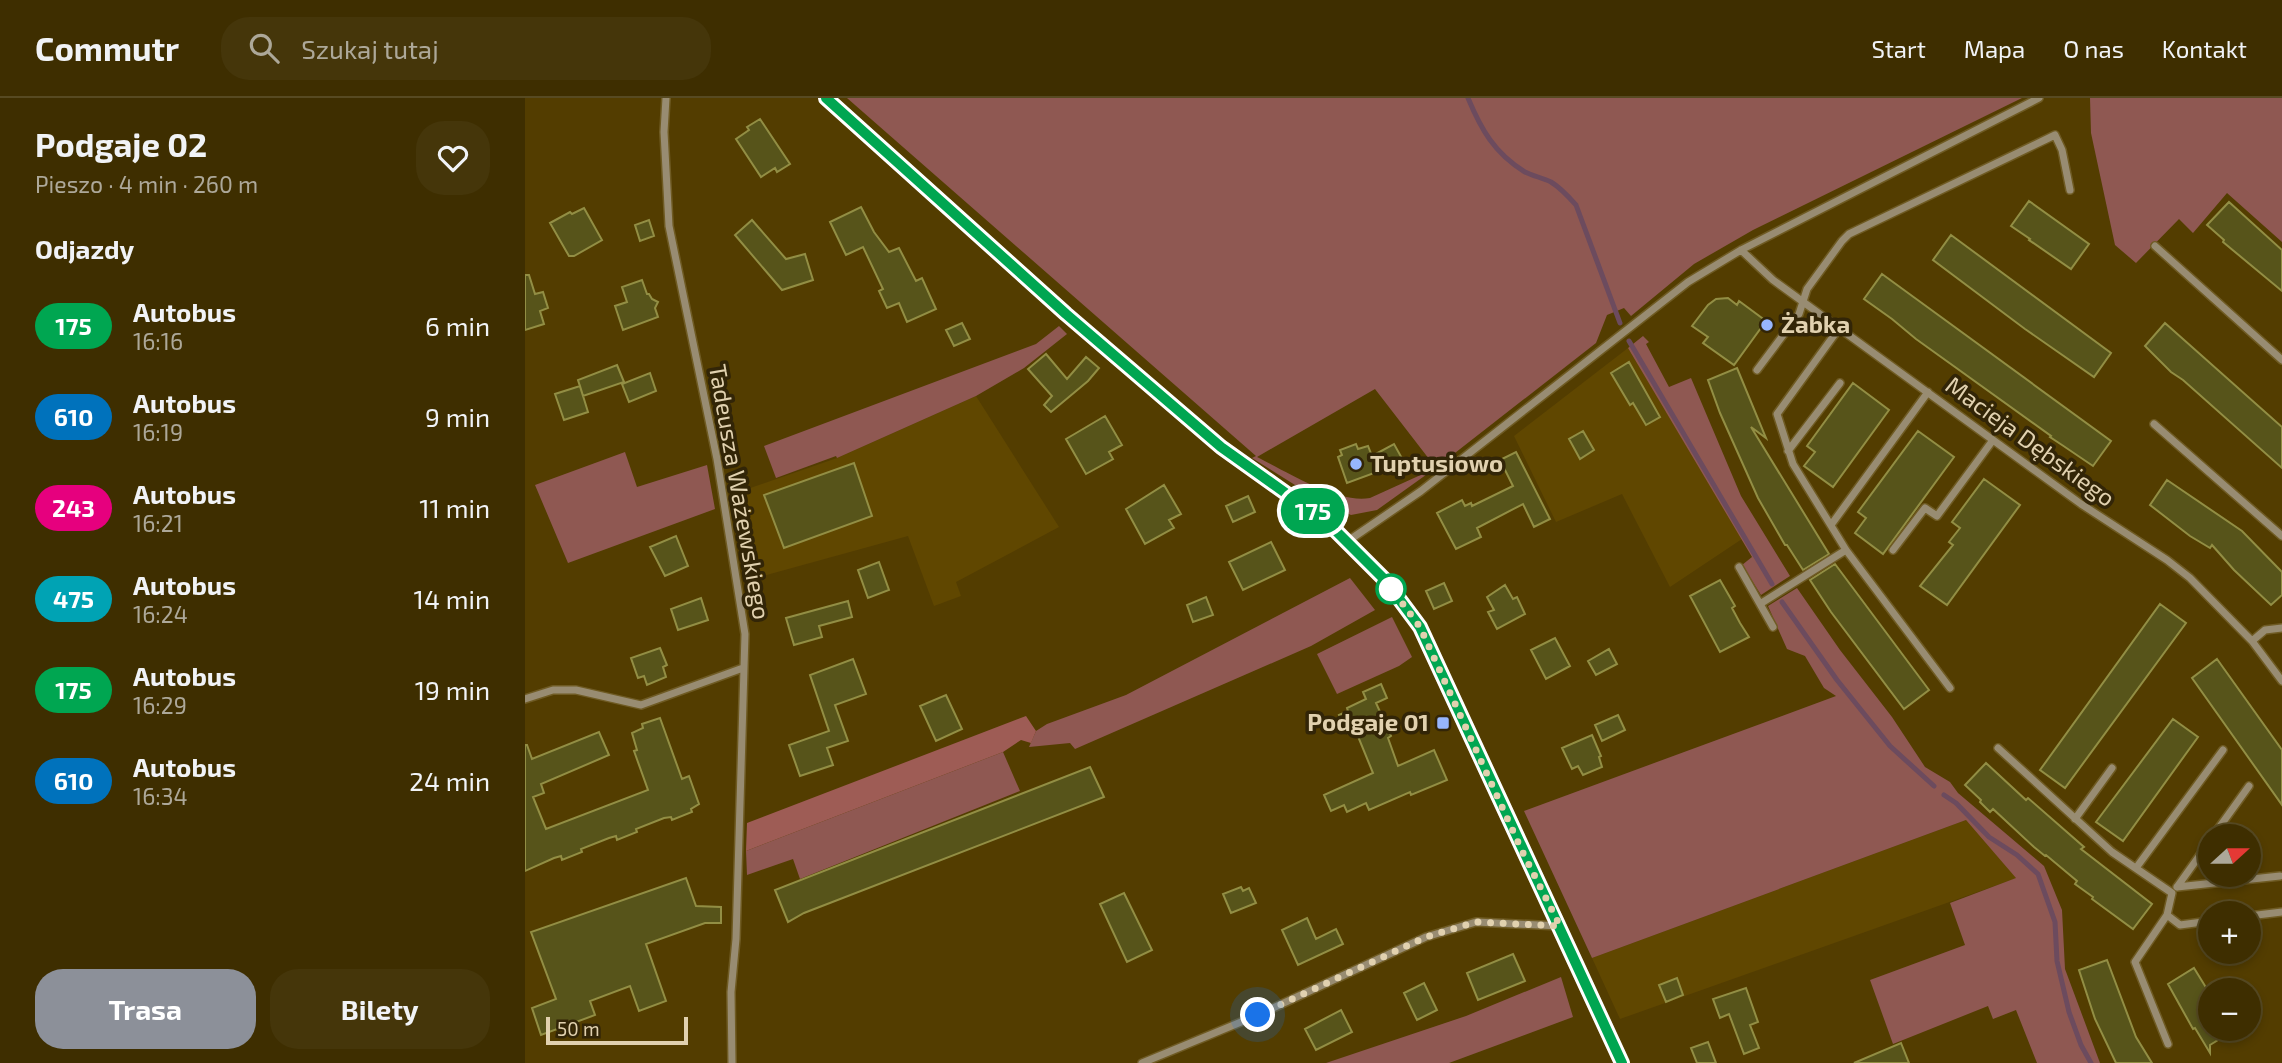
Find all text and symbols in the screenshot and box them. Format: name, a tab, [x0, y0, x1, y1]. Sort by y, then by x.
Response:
search box	[221, 17, 711, 80]
text: Commutr	[35, 28, 179, 68]
icon: search	[245, 29, 283, 67]
text: Szukaj tutaj	[301, 33, 439, 64]
text: Start	[1871, 34, 1926, 63]
text: Mapa	[1964, 34, 2025, 63]
text: O nas	[2063, 34, 2124, 63]
text: Kontakt	[2162, 34, 2247, 63]
button: heart	[416, 121, 490, 195]
text: Podgaje 02	[35, 124, 207, 164]
text: Pieszo · 4 min · 260 m	[35, 170, 258, 198]
text: Odjazdy	[35, 233, 134, 264]
text: Autobus	[133, 296, 236, 327]
place label: Żabka	[1781, 309, 1850, 338]
text: 6 min	[425, 310, 490, 341]
text: 175	[55, 311, 92, 340]
marker: Żabka	[1759, 317, 1775, 333]
text: 16:16	[133, 327, 183, 355]
street label: Tadeusza Ważewskiego	[704, 362, 777, 622]
street label: Macieja Dębskiego	[1941, 370, 2121, 512]
text: Autobus	[133, 387, 236, 418]
text: 9 min	[425, 401, 490, 432]
text: 610	[54, 402, 93, 431]
text: 16:19	[133, 418, 183, 446]
place label: Tuptusiowo	[1370, 448, 1503, 477]
marker: Tuptusiowo	[1348, 456, 1364, 472]
text: Autobus	[133, 478, 236, 509]
line badge: 175	[1273, 488, 1353, 534]
text: 11 min	[419, 492, 490, 523]
text: 243	[52, 493, 95, 522]
text: 175	[1295, 496, 1331, 525]
text: 16:21	[133, 509, 183, 537]
text: Autobus	[133, 569, 236, 600]
unlabelled marker	[1376, 574, 1406, 604]
text: 14 min	[414, 583, 490, 614]
text: 475	[53, 584, 94, 613]
text: 16:24	[133, 600, 188, 628]
text: Autobus	[133, 660, 236, 691]
text: 19 min	[415, 674, 490, 705]
text: 175	[55, 675, 92, 704]
text: 16:29	[133, 691, 187, 719]
place label: Podgaje 01	[1307, 707, 1429, 736]
marker: Podgaje 01	[1435, 715, 1451, 731]
text: Autobus	[133, 751, 236, 782]
text: 24 min	[409, 765, 490, 796]
text: 610	[54, 766, 93, 795]
text: 16:34	[133, 782, 188, 810]
north arrow	[2198, 824, 2261, 887]
map controls	[2198, 824, 2261, 1041]
button: +	[2198, 901, 2261, 964]
button: Trasa	[35, 969, 256, 1049]
button: Bilety	[270, 969, 490, 1049]
button: −	[2198, 978, 2261, 1041]
your location	[1240, 997, 1275, 1032]
scale bar	[546, 1014, 688, 1046]
text: 50 m	[557, 1017, 600, 1040]

